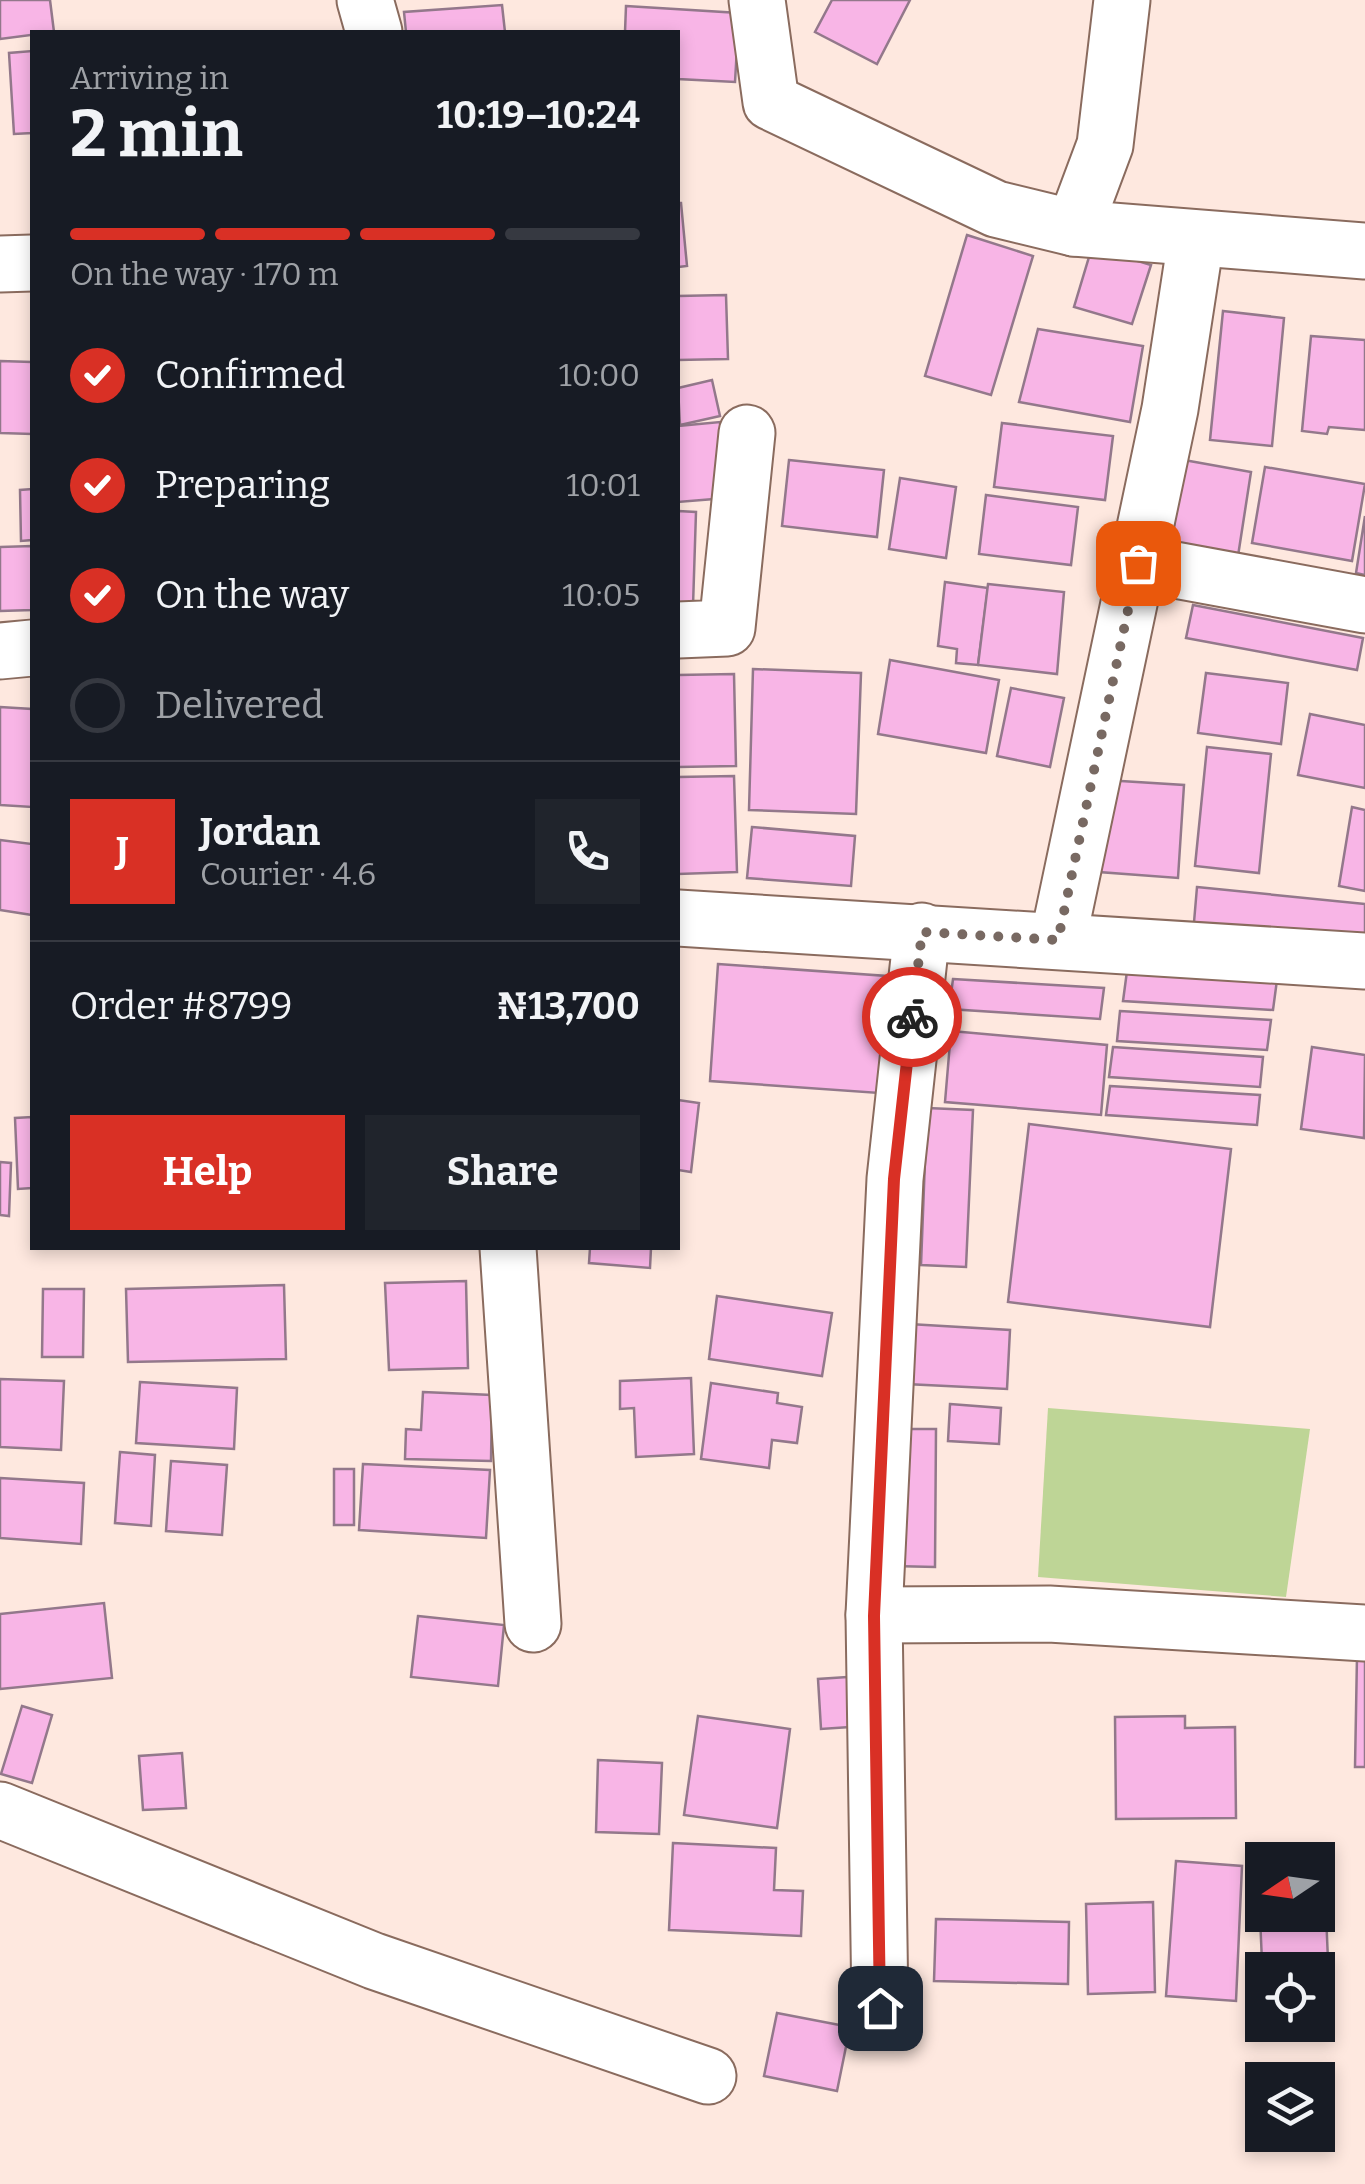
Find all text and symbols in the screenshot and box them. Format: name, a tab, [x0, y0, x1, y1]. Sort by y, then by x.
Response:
text: Arriving in	[70, 59, 229, 97]
text: 10:19–10:24	[437, 92, 640, 138]
text: 2 min	[70, 95, 243, 173]
text: On the way · 170 m	[70, 255, 339, 293]
icon: check	[70, 348, 125, 403]
text: Confirmed	[155, 352, 345, 398]
text: 10:00	[559, 356, 640, 394]
icon: check	[70, 458, 125, 513]
text: Preparing	[155, 462, 330, 508]
text: 10:01	[566, 466, 640, 504]
pin	[1096, 521, 1181, 606]
icon: bag	[1111, 536, 1166, 591]
icon: check	[70, 568, 125, 623]
text: On the way	[155, 572, 349, 618]
text: 10:05	[562, 576, 640, 614]
text: Delivered	[155, 682, 324, 728]
button: phone	[535, 799, 640, 904]
text: Jordan	[200, 809, 320, 855]
text: J	[116, 828, 129, 874]
text: Courier · 4.6	[200, 855, 376, 893]
courier	[862, 967, 962, 1067]
text: Order #8799	[70, 983, 293, 1029]
text: ₦13,700	[496, 983, 640, 1029]
icon: bike	[885, 990, 940, 1045]
button: Help	[70, 1115, 345, 1230]
button: Share	[365, 1115, 640, 1230]
north arrow	[1245, 1842, 1335, 1932]
map controls	[1245, 1842, 1335, 2152]
button: locate	[1245, 1952, 1335, 2042]
pin	[838, 1966, 923, 2051]
icon: home	[853, 1981, 908, 2036]
button: layers	[1245, 2062, 1335, 2152]

